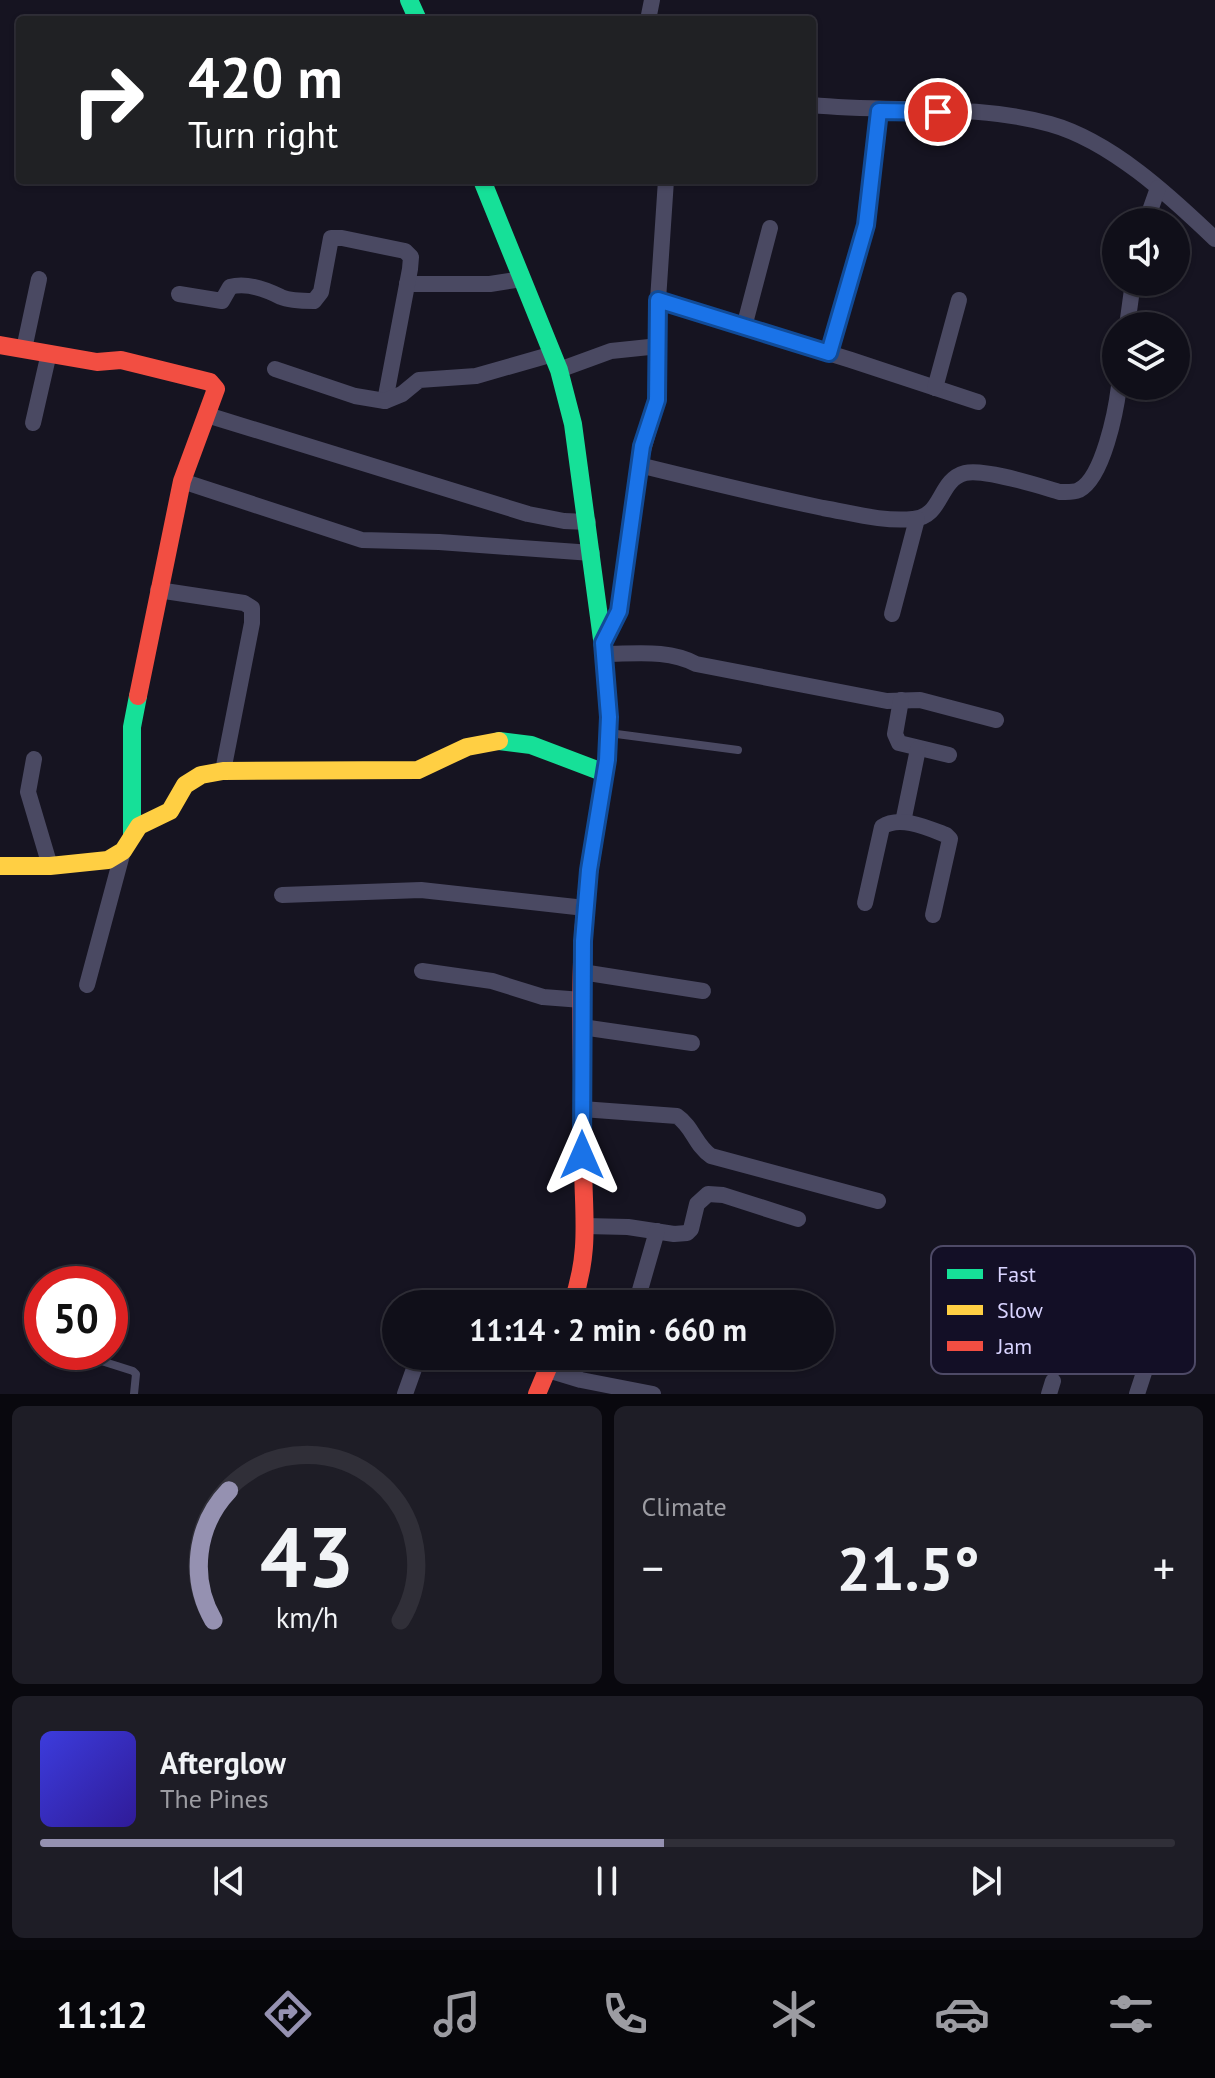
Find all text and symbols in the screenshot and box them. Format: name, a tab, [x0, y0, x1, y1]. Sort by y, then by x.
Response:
text: 420 m	[188, 41, 343, 113]
icon: right	[56, 48, 160, 152]
pin	[904, 78, 972, 146]
icon: arrive	[916, 90, 960, 134]
text: Turn right	[188, 111, 338, 158]
map controls	[1102, 208, 1190, 400]
button: sound	[1102, 208, 1190, 296]
button: layers	[1102, 312, 1190, 400]
position arrow	[540, 1113, 624, 1197]
legend	[931, 1246, 1195, 1374]
text: Fast	[997, 1260, 1037, 1288]
speed limit sign: 50	[24, 1266, 128, 1370]
text: Slow	[997, 1296, 1043, 1324]
text: 11:14 · 2 min · 660 m	[469, 1310, 747, 1349]
text: Jam	[996, 1332, 1032, 1360]
text: Climate	[642, 1490, 727, 1523]
text: 43	[260, 1502, 354, 1610]
text: 21.5°	[837, 1529, 980, 1607]
text: −	[642, 1539, 664, 1596]
text: +	[1153, 1539, 1175, 1596]
text: km/h	[275, 1599, 338, 1636]
text: Afterglow	[160, 1743, 286, 1782]
text: The Pines	[160, 1782, 269, 1815]
icon: previous	[207, 1859, 251, 1903]
icon: pause	[585, 1859, 629, 1903]
icon: next	[964, 1859, 1008, 1903]
icon: directions	[260, 1986, 316, 2042]
icon: music	[429, 1986, 485, 2042]
icon: phone	[597, 1986, 653, 2042]
icon: climate	[766, 1986, 822, 2042]
icon: car	[934, 1986, 990, 2042]
icon: filters	[1103, 1986, 1159, 2042]
text: 11:12	[56, 1991, 148, 2038]

